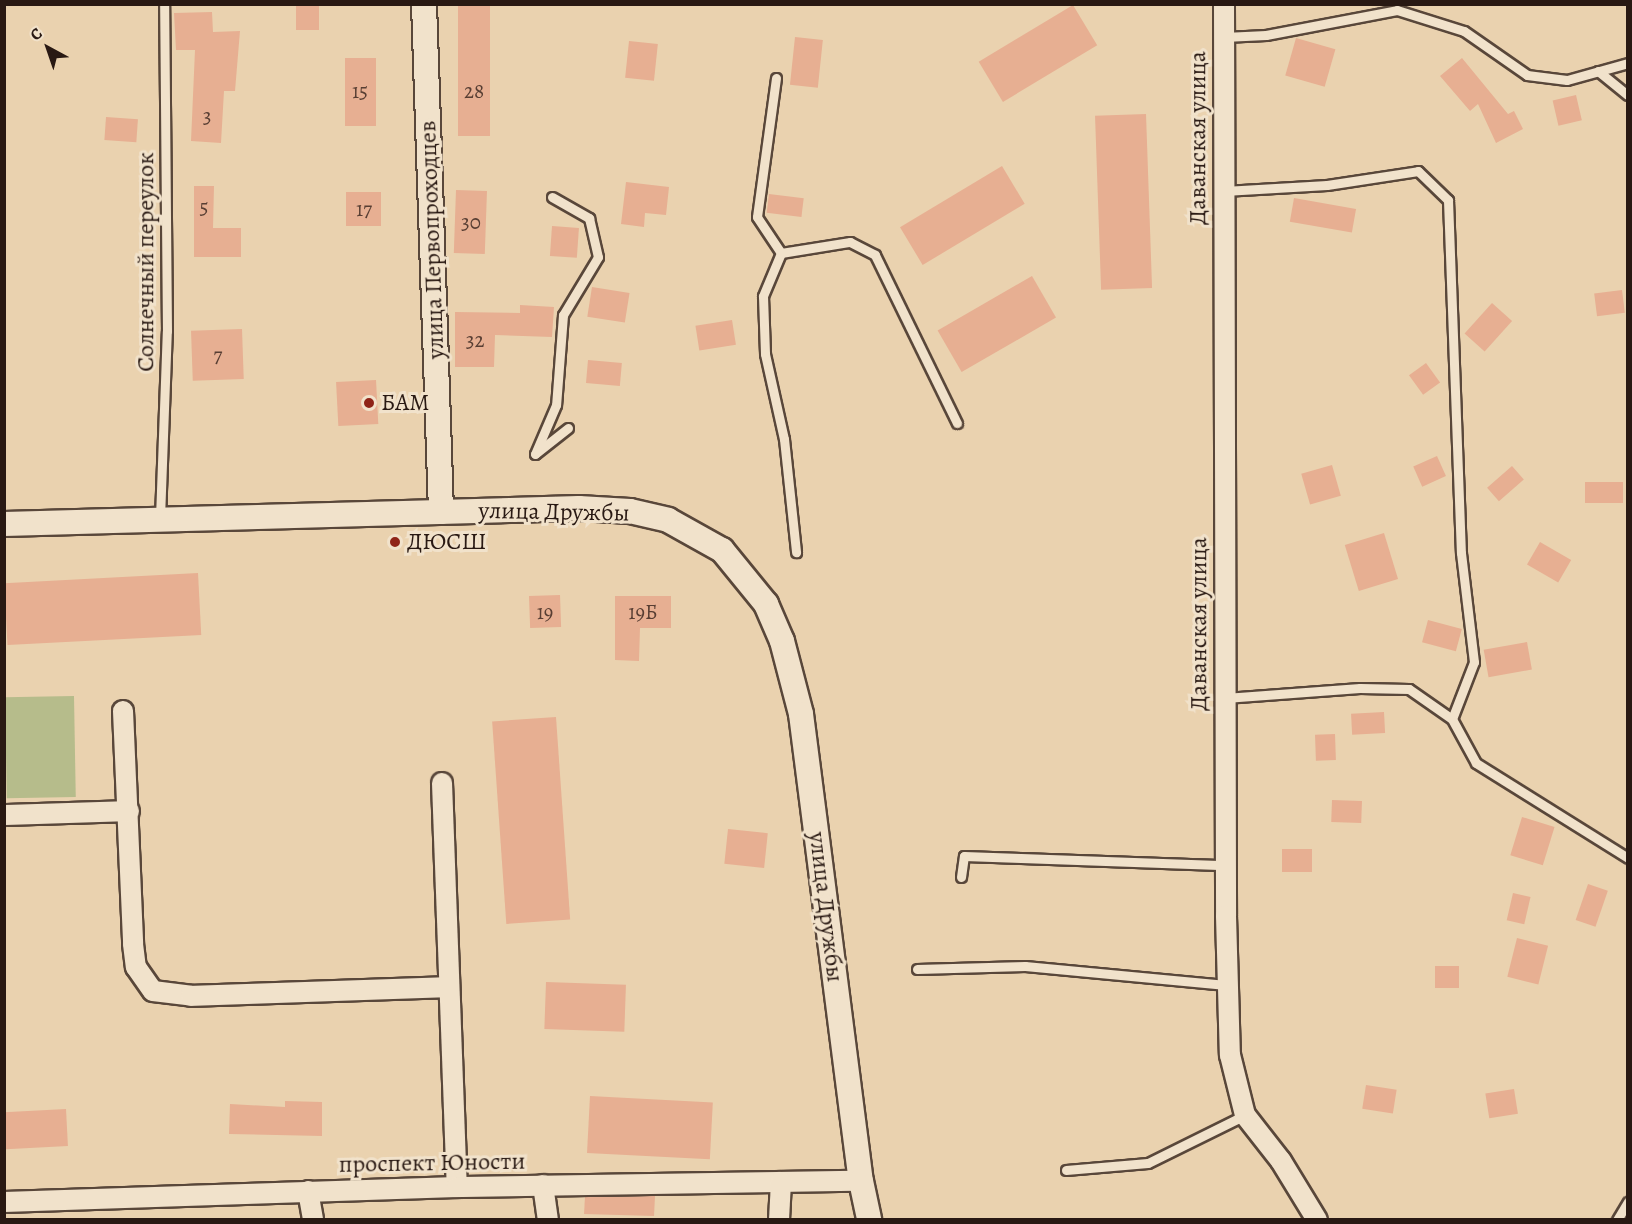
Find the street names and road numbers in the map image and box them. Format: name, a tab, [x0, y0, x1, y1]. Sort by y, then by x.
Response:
street label: Даванская улица	[1184, 51, 1212, 225]
street label: улица Первопроходцев	[413, 120, 451, 360]
street label: Солнечный переулок	[132, 152, 160, 372]
street label: улица Дружбы	[478, 496, 630, 528]
street label: Даванская улица	[1185, 537, 1213, 711]
street label: улица Дружбы	[802, 830, 850, 984]
street label: проспект Юности	[339, 1147, 525, 1179]

